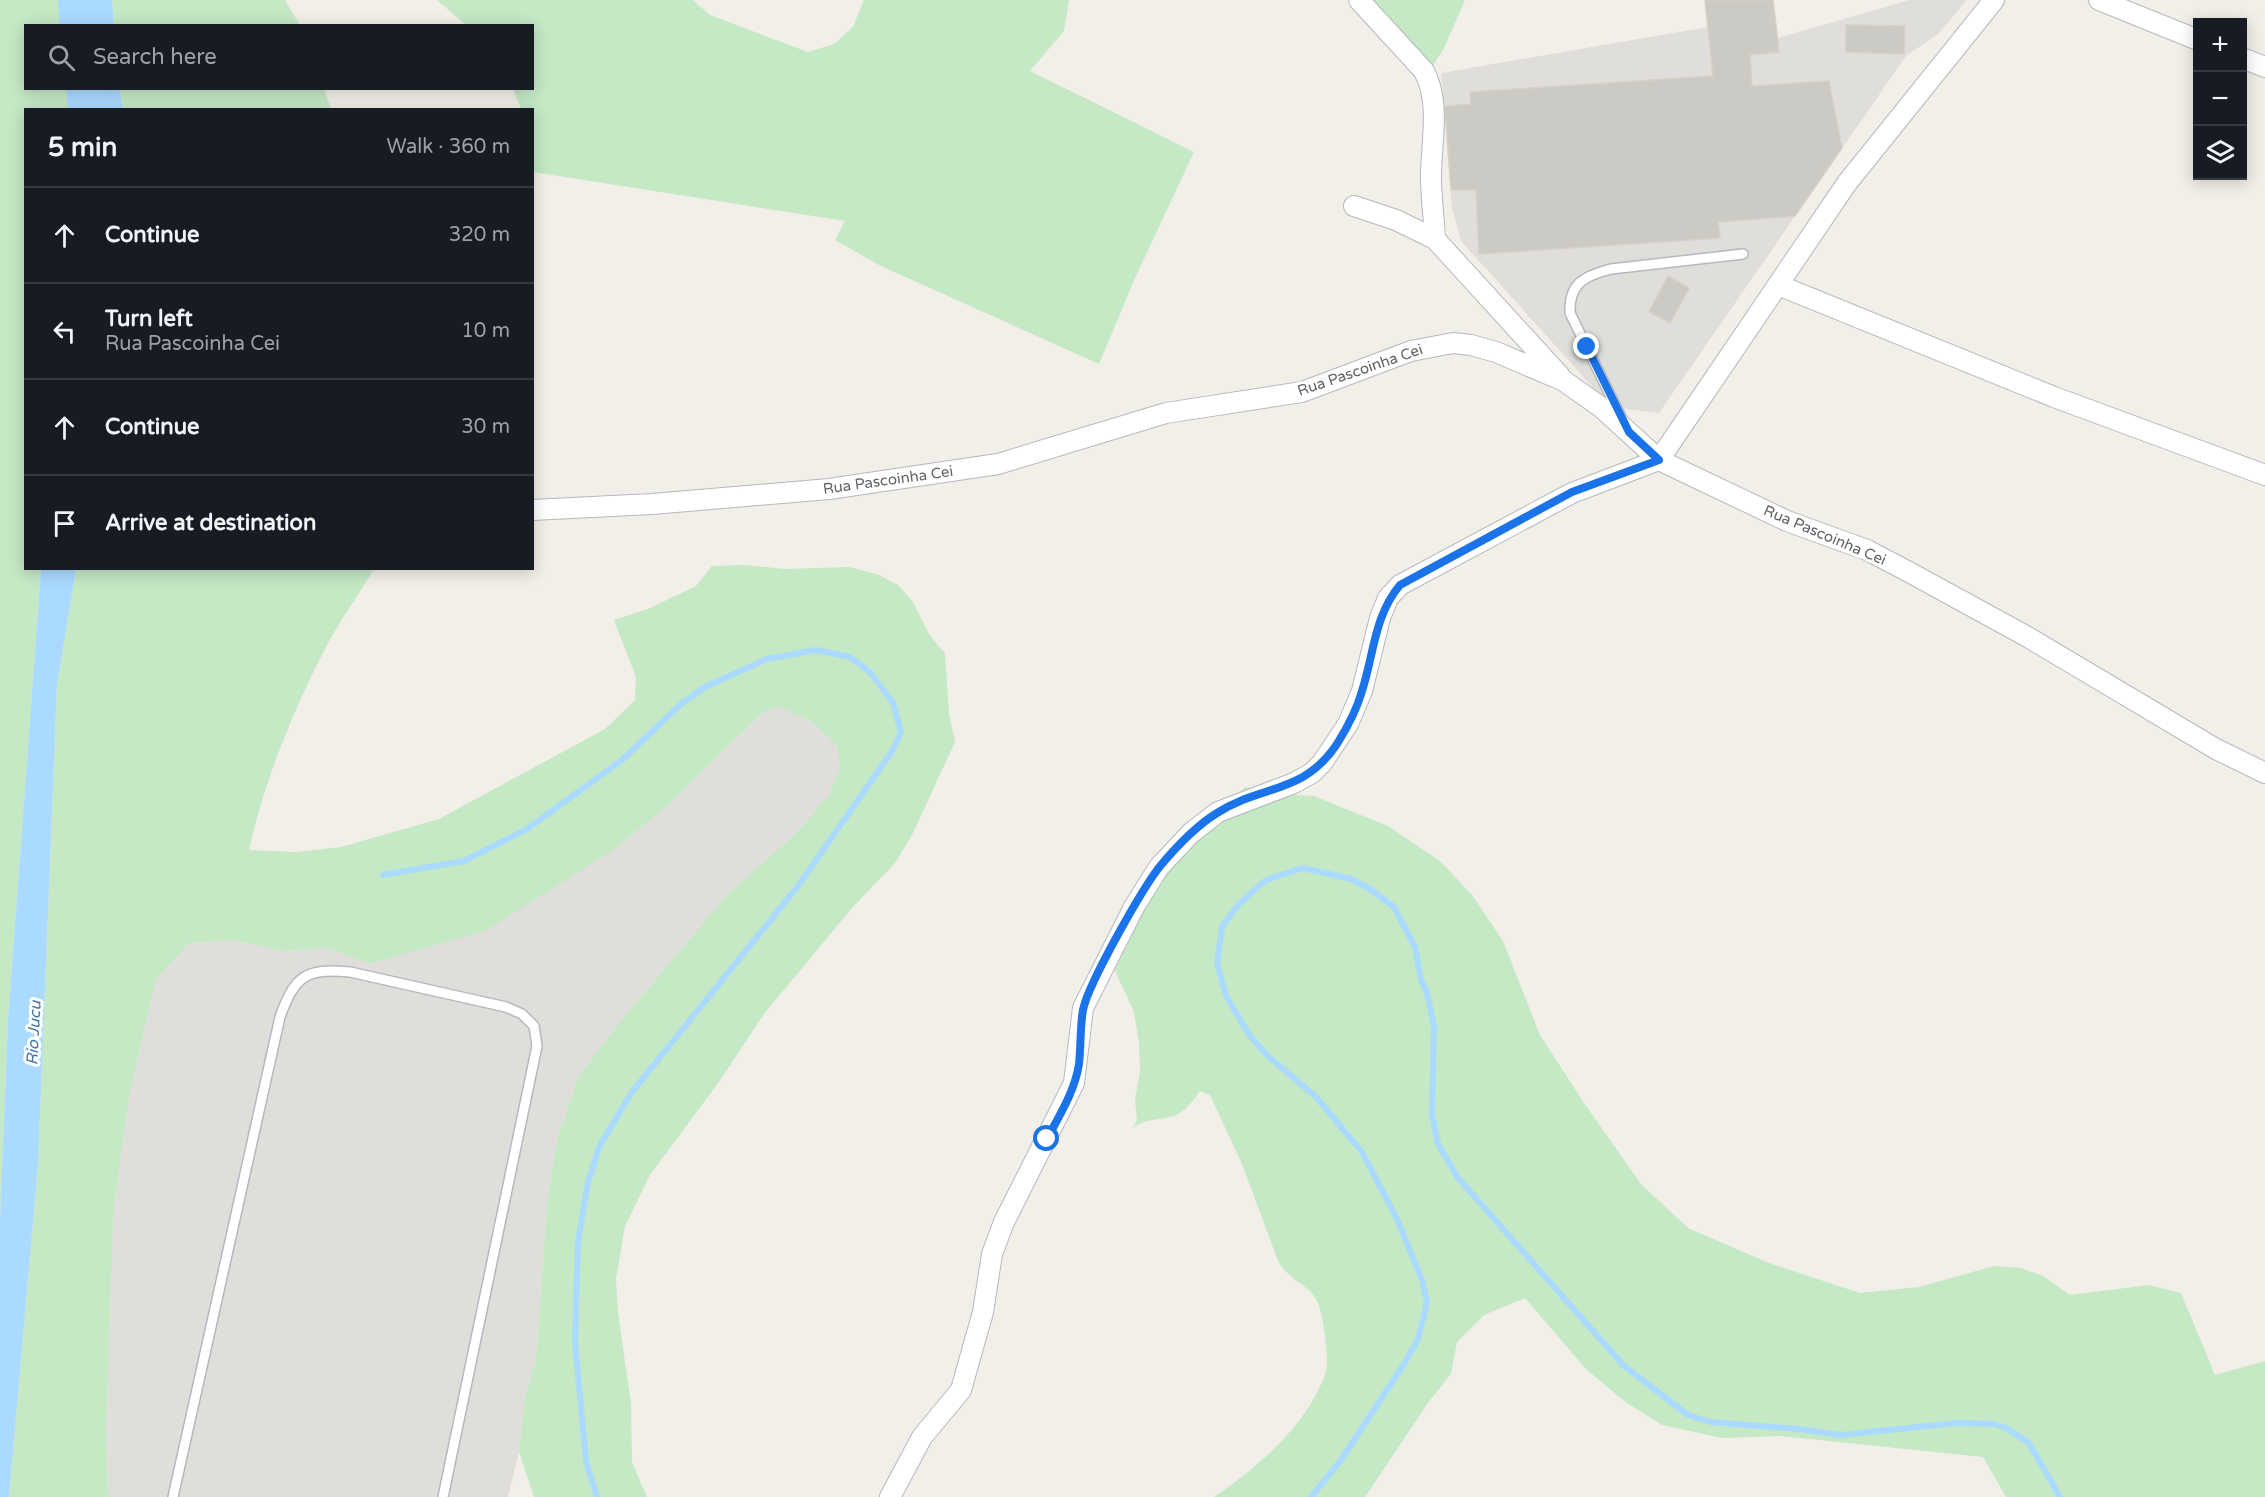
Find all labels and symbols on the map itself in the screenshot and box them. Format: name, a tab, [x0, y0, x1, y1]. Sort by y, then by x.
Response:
route end	[1573, 333, 1599, 359]
street label: Rua Pascoinha Cei	[1295, 340, 1425, 400]
street label: Rua Pascoinha Cei	[822, 462, 954, 498]
street label: Rua Pascoinha Cei	[1761, 501, 1889, 569]
water label: Rio Jucu	[22, 999, 46, 1066]
route start	[1033, 1125, 1059, 1151]

